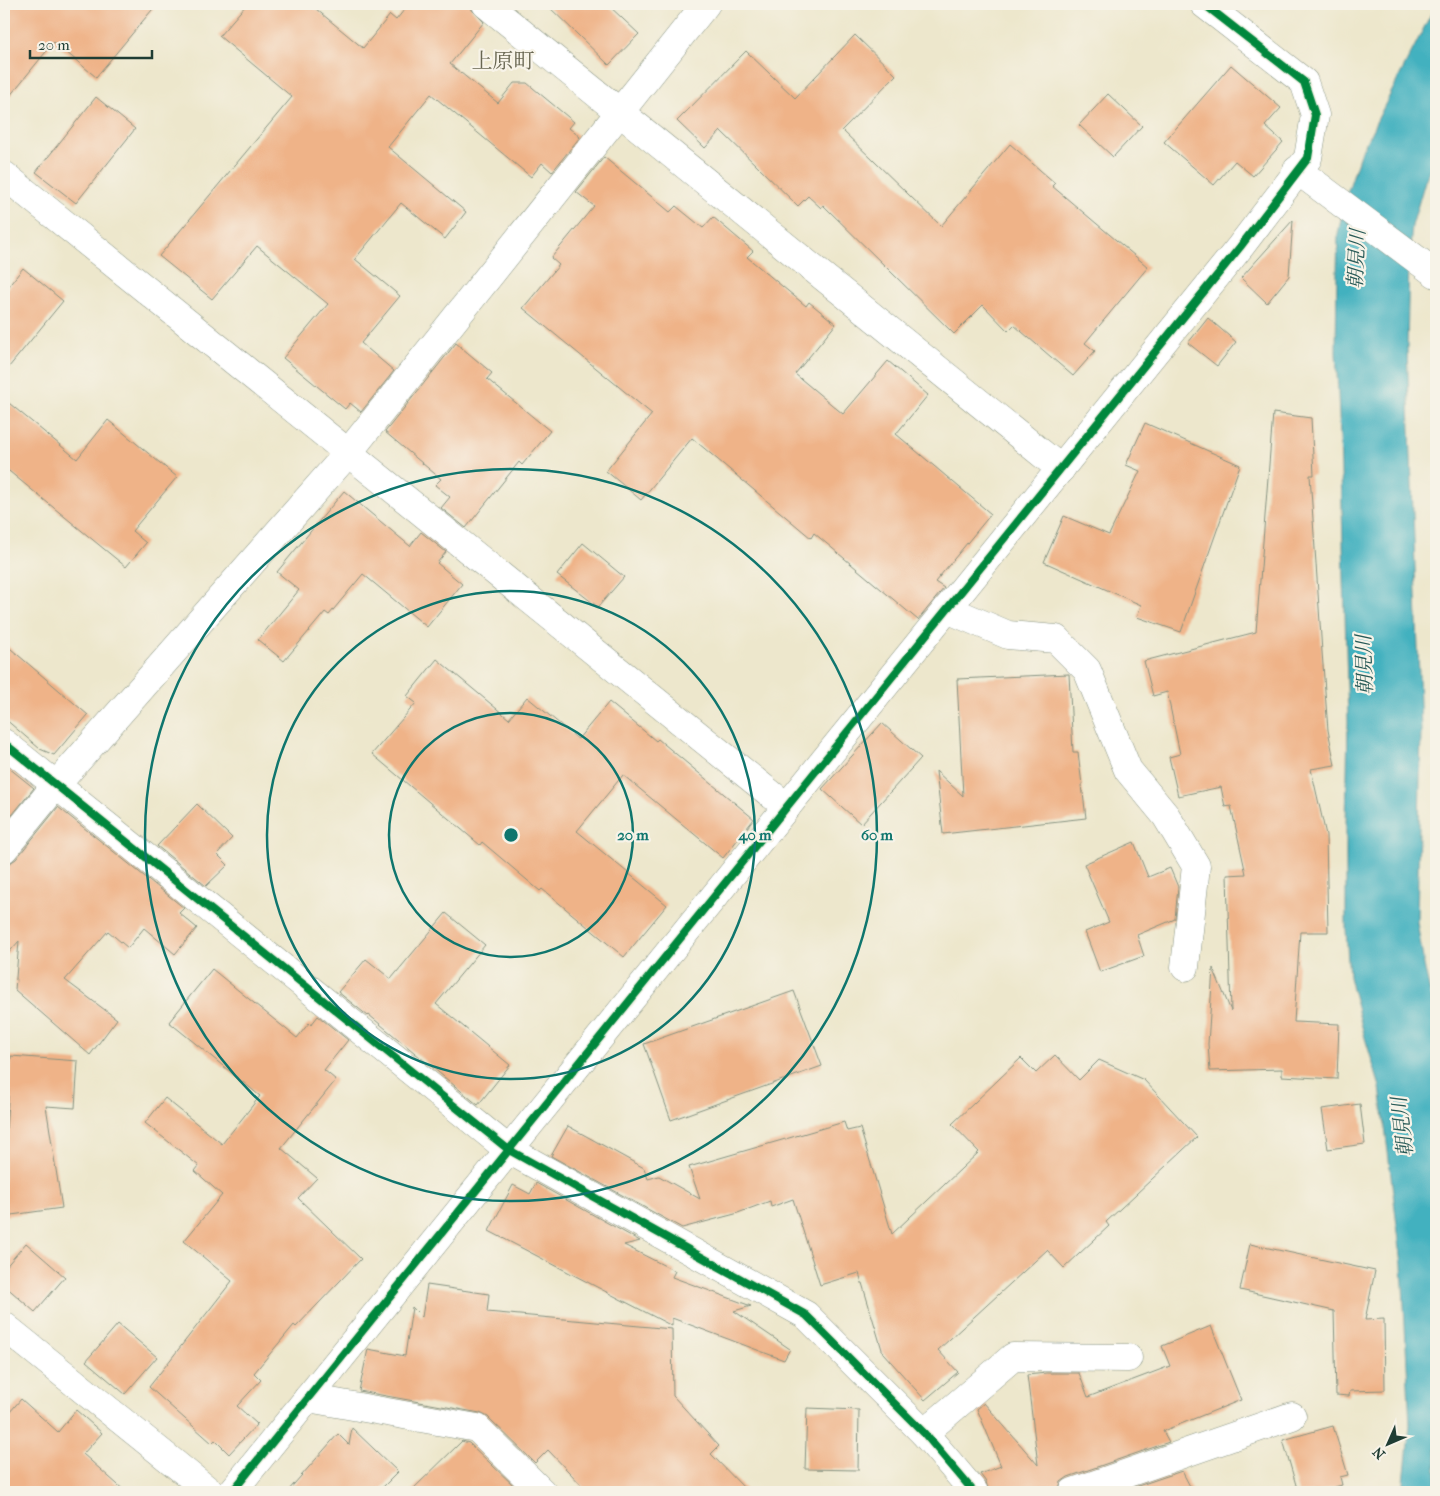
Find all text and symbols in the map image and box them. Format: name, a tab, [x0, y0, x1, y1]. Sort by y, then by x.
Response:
scale bar	[30, 28, 152, 60]
text: 20 m	[38, 36, 70, 54]
district label: 上原町	[472, 49, 535, 73]
water label: 朝見川	[1343, 226, 1370, 290]
water label: 朝見川	[1352, 633, 1377, 695]
centre of rings	[502, 826, 520, 844]
text: 20 m	[617, 826, 649, 844]
text: 40 m	[738, 826, 772, 844]
text: 60 m	[861, 826, 894, 844]
water label: 朝見川	[1387, 1094, 1418, 1158]
north arrow	[1362, 1418, 1412, 1468]
text: N	[1369, 1443, 1389, 1463]

